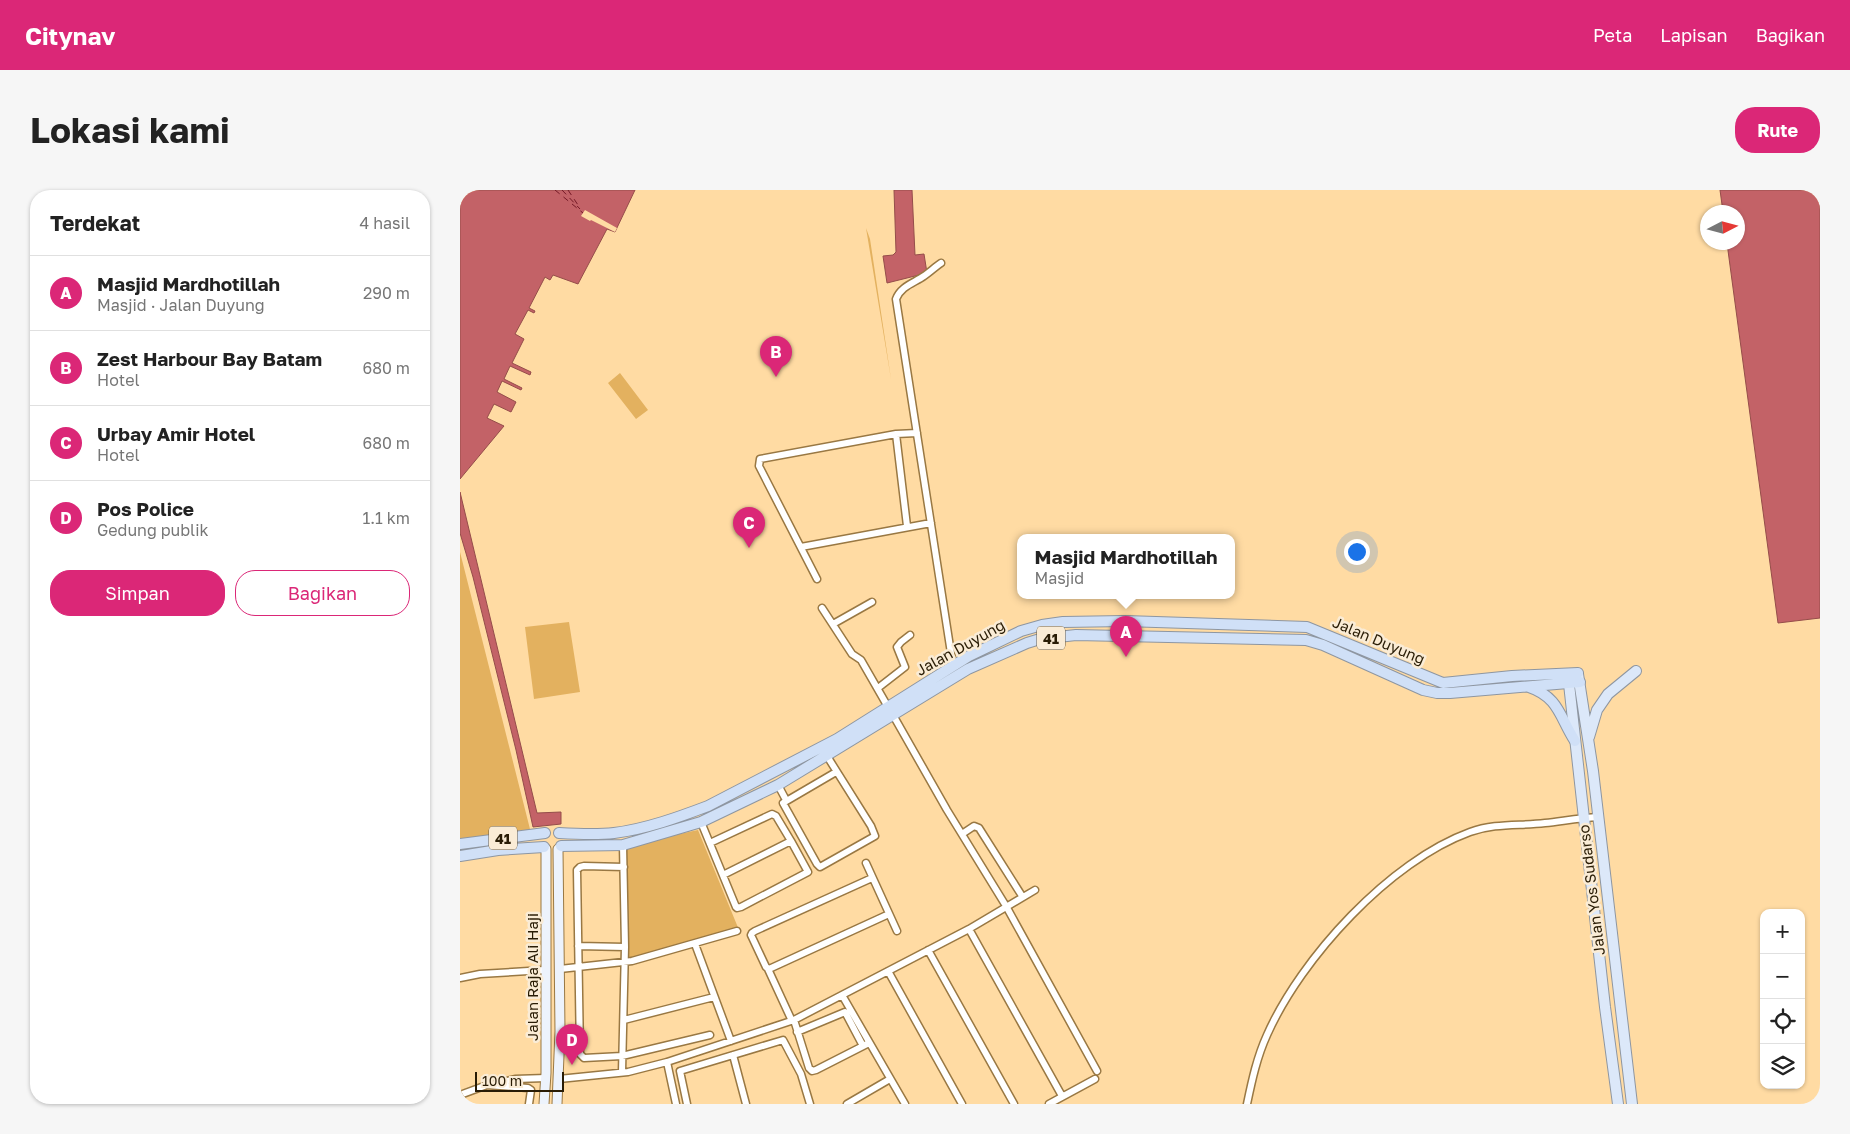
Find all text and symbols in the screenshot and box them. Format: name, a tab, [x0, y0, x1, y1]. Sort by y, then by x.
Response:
text: Citynav	[25, 21, 115, 50]
text: Peta	[1593, 24, 1632, 46]
text: Lapisan	[1660, 24, 1728, 46]
text: Bagikan	[1756, 24, 1825, 46]
button: Rute	[1735, 107, 1820, 153]
text: Lokasi kami	[30, 109, 230, 151]
north arrow	[1700, 205, 1745, 250]
text: Terdekat	[50, 210, 140, 236]
text: 4 hasil	[359, 213, 410, 233]
text: Masjid Mardhotillah	[97, 272, 280, 295]
text: A	[60, 283, 72, 303]
text: 290 m	[363, 283, 410, 303]
text: Masjid · Jalan Duyung	[97, 295, 265, 315]
pin: B	[760, 336, 792, 377]
text: Zest Harbour Bay Batam	[97, 347, 322, 370]
text: B	[60, 358, 72, 378]
text: 680 m	[362, 358, 410, 378]
text: Hotel	[97, 370, 140, 390]
text: Urbay Amir Hotel	[97, 422, 255, 445]
text: C	[60, 433, 72, 453]
text: 680 m	[362, 433, 410, 453]
text: Hotel	[97, 445, 140, 465]
text: Pos Police	[97, 497, 194, 520]
pin: C	[733, 507, 765, 548]
text: D	[60, 508, 72, 528]
text: 1.1 km	[362, 508, 410, 528]
text: Gedung publik	[97, 520, 209, 540]
popup	[1017, 534, 1235, 599]
your location	[1344, 539, 1370, 565]
text: Masjid Mardhotillah	[1034, 545, 1218, 568]
text: Masjid	[1034, 568, 1084, 588]
button: Simpan	[50, 570, 225, 616]
button: Bagikan	[235, 570, 410, 616]
street label: Jalan Duyung	[1330, 612, 1428, 668]
street label: Jalan Duyung	[913, 615, 1007, 679]
pin: A	[1110, 616, 1142, 657]
road number: 41	[1037, 626, 1065, 649]
street label: Jalan Yos Sudarso	[1574, 824, 1608, 956]
road number: 41	[489, 826, 517, 850]
map controls	[1760, 909, 1805, 1089]
button: +	[1760, 909, 1805, 954]
street label: Jalan Raja Ali Haji	[523, 913, 541, 1041]
button: −	[1760, 954, 1805, 999]
button: locate	[1760, 999, 1805, 1044]
pin: D	[556, 1024, 588, 1065]
button: layers	[1760, 1044, 1805, 1089]
scale bar	[475, 1069, 564, 1092]
text: 100 m	[482, 1072, 522, 1089]

